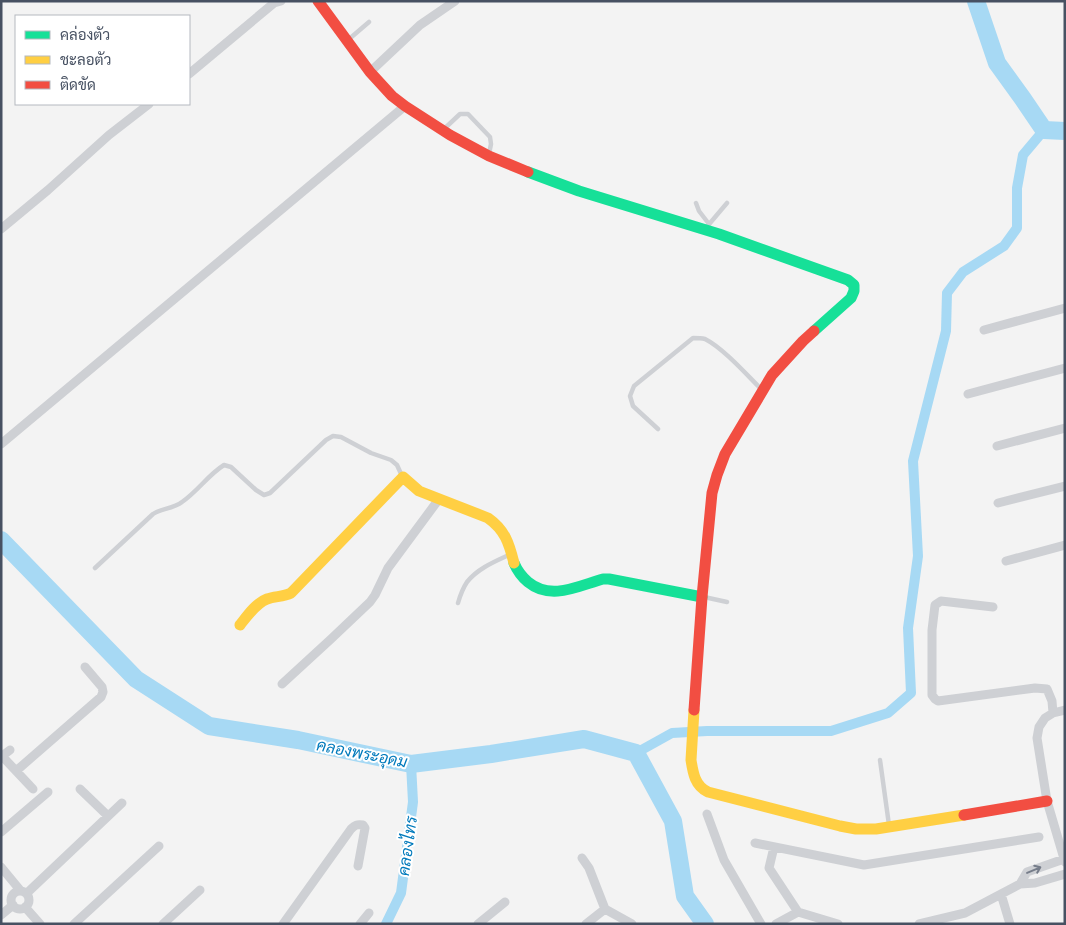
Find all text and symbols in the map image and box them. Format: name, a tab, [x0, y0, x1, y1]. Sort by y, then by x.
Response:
legend	[15, 15, 190, 105]
text: คล่องตัว	[60, 25, 110, 44]
text: ชะลอตัว	[60, 51, 111, 69]
text: ติดขัด	[60, 76, 96, 94]
water label: คลองพระอุดม	[315, 735, 409, 774]
water label: คลองไทร	[392, 813, 421, 877]
one-way arrow	[1026, 865, 1041, 874]

